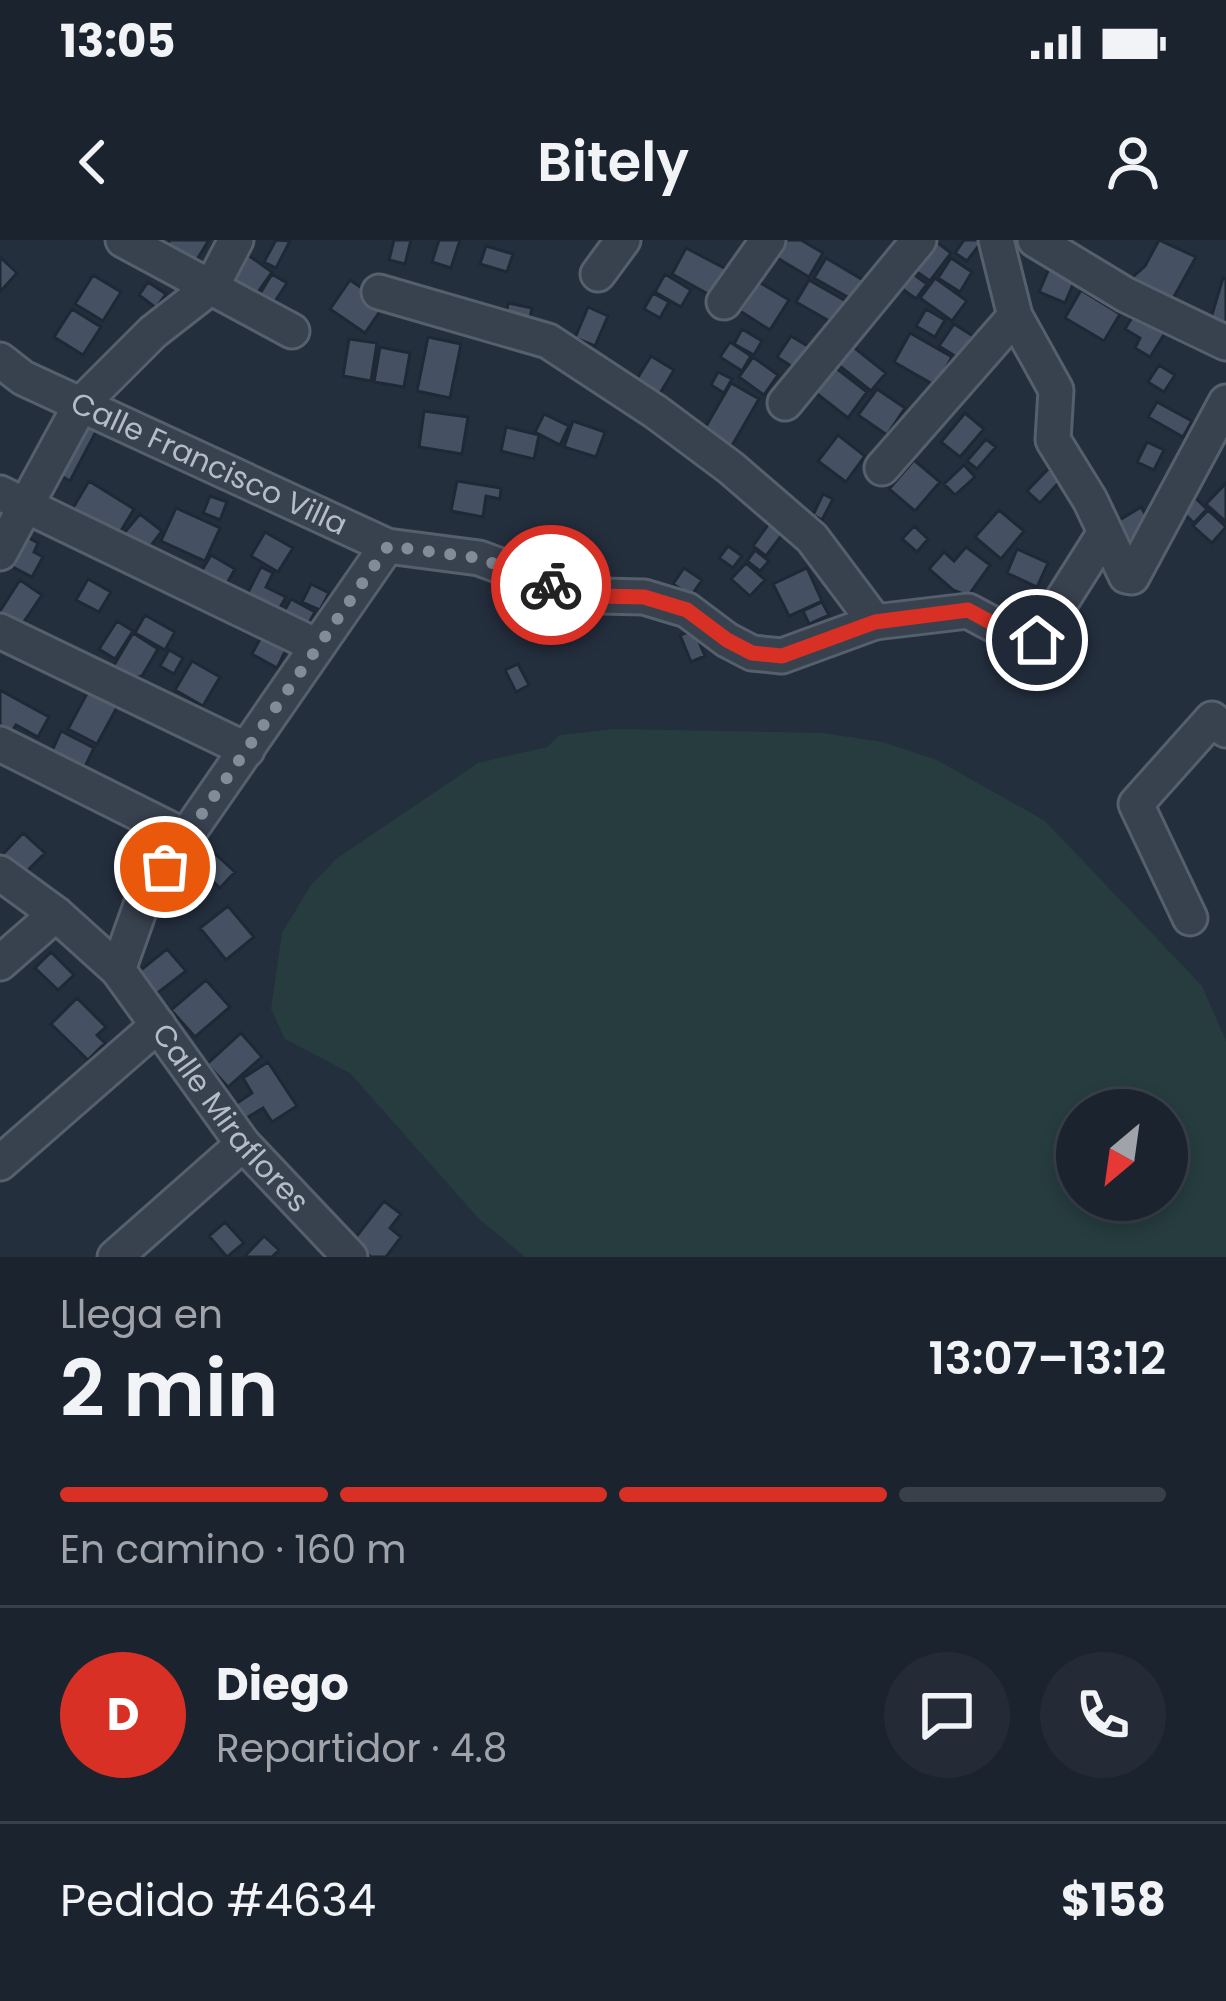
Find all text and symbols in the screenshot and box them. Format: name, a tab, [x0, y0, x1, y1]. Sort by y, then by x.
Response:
text: 13:05	[60, 10, 176, 73]
text: Bitely	[537, 124, 689, 200]
icon: back	[60, 129, 126, 195]
icon: person	[1100, 129, 1166, 195]
street label: Calle Francisco Villa	[64, 381, 354, 546]
courier	[491, 525, 611, 645]
icon: bike	[518, 552, 584, 618]
pin	[986, 589, 1088, 691]
icon: home	[1004, 607, 1070, 673]
pin	[114, 816, 216, 918]
icon: bag	[132, 834, 198, 900]
street label: Calle Miraflores	[142, 1014, 319, 1222]
north arrow	[1056, 1089, 1188, 1221]
map controls	[1056, 1089, 1188, 1221]
text: Llega en	[60, 1287, 223, 1342]
text: 13:07–13:12	[928, 1327, 1166, 1390]
text: 2 min	[60, 1334, 278, 1443]
text: En camino · 160 m	[60, 1522, 407, 1577]
button: chat	[884, 1652, 1010, 1778]
button: phone	[1040, 1652, 1166, 1778]
text: Diego	[216, 1653, 349, 1716]
text: D	[107, 1683, 139, 1746]
text: Repartidor · 4.8	[216, 1721, 507, 1776]
text: Pedido #4634	[60, 1869, 376, 1932]
text: $158	[1061, 1869, 1166, 1932]

